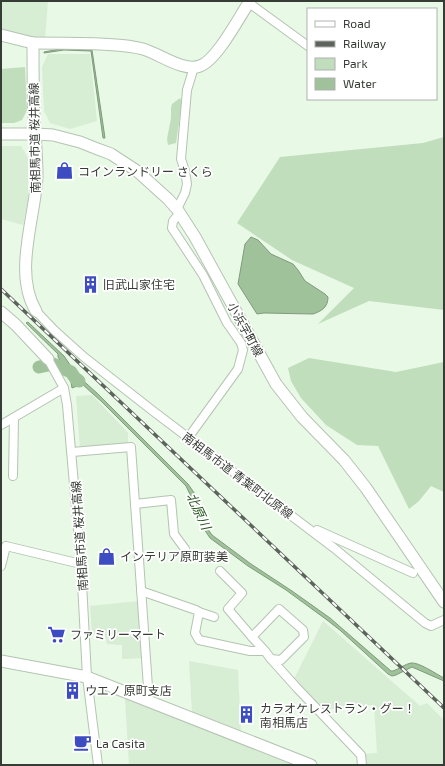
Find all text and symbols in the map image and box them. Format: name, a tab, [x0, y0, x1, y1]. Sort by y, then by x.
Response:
legend	[307, 8, 437, 100]
text: Road	[343, 16, 371, 30]
text: Railway	[343, 36, 387, 50]
text: Park	[343, 56, 368, 70]
text: Water	[343, 76, 377, 90]
street label: 南相馬市道 桜井高線	[26, 83, 42, 193]
shop icon: コインランドリー さくら	[55, 161, 75, 181]
place label: コインランドリー さくら	[78, 164, 213, 178]
building icon: 旧武山家住宅	[80, 274, 100, 294]
place label: 旧武山家住宅	[103, 277, 175, 291]
street label: 小浜字町線	[225, 299, 267, 359]
street label: 南相馬市道 青葉町北原線	[180, 429, 296, 521]
street label: 南相馬市道 桜井高線	[68, 480, 90, 592]
water label: 北原川	[184, 490, 215, 534]
shop icon: インテリア原町装美	[97, 546, 117, 566]
place label: インテリア原町装美	[120, 549, 228, 563]
supermarket icon: ファミリーマート	[47, 624, 67, 644]
place label: ファミリーマート	[70, 627, 166, 641]
building icon: ウエノ 原町支店	[62, 680, 82, 700]
place label: ウエノ 原町支店	[85, 683, 172, 697]
place label: カラオケレストラン・グー！ 南相馬店	[260, 701, 416, 729]
building icon: カラオケレストラン・グー！ 南相馬店	[237, 705, 257, 725]
cafe icon: La Casita	[73, 733, 93, 753]
place label: La Casita	[96, 736, 145, 750]

